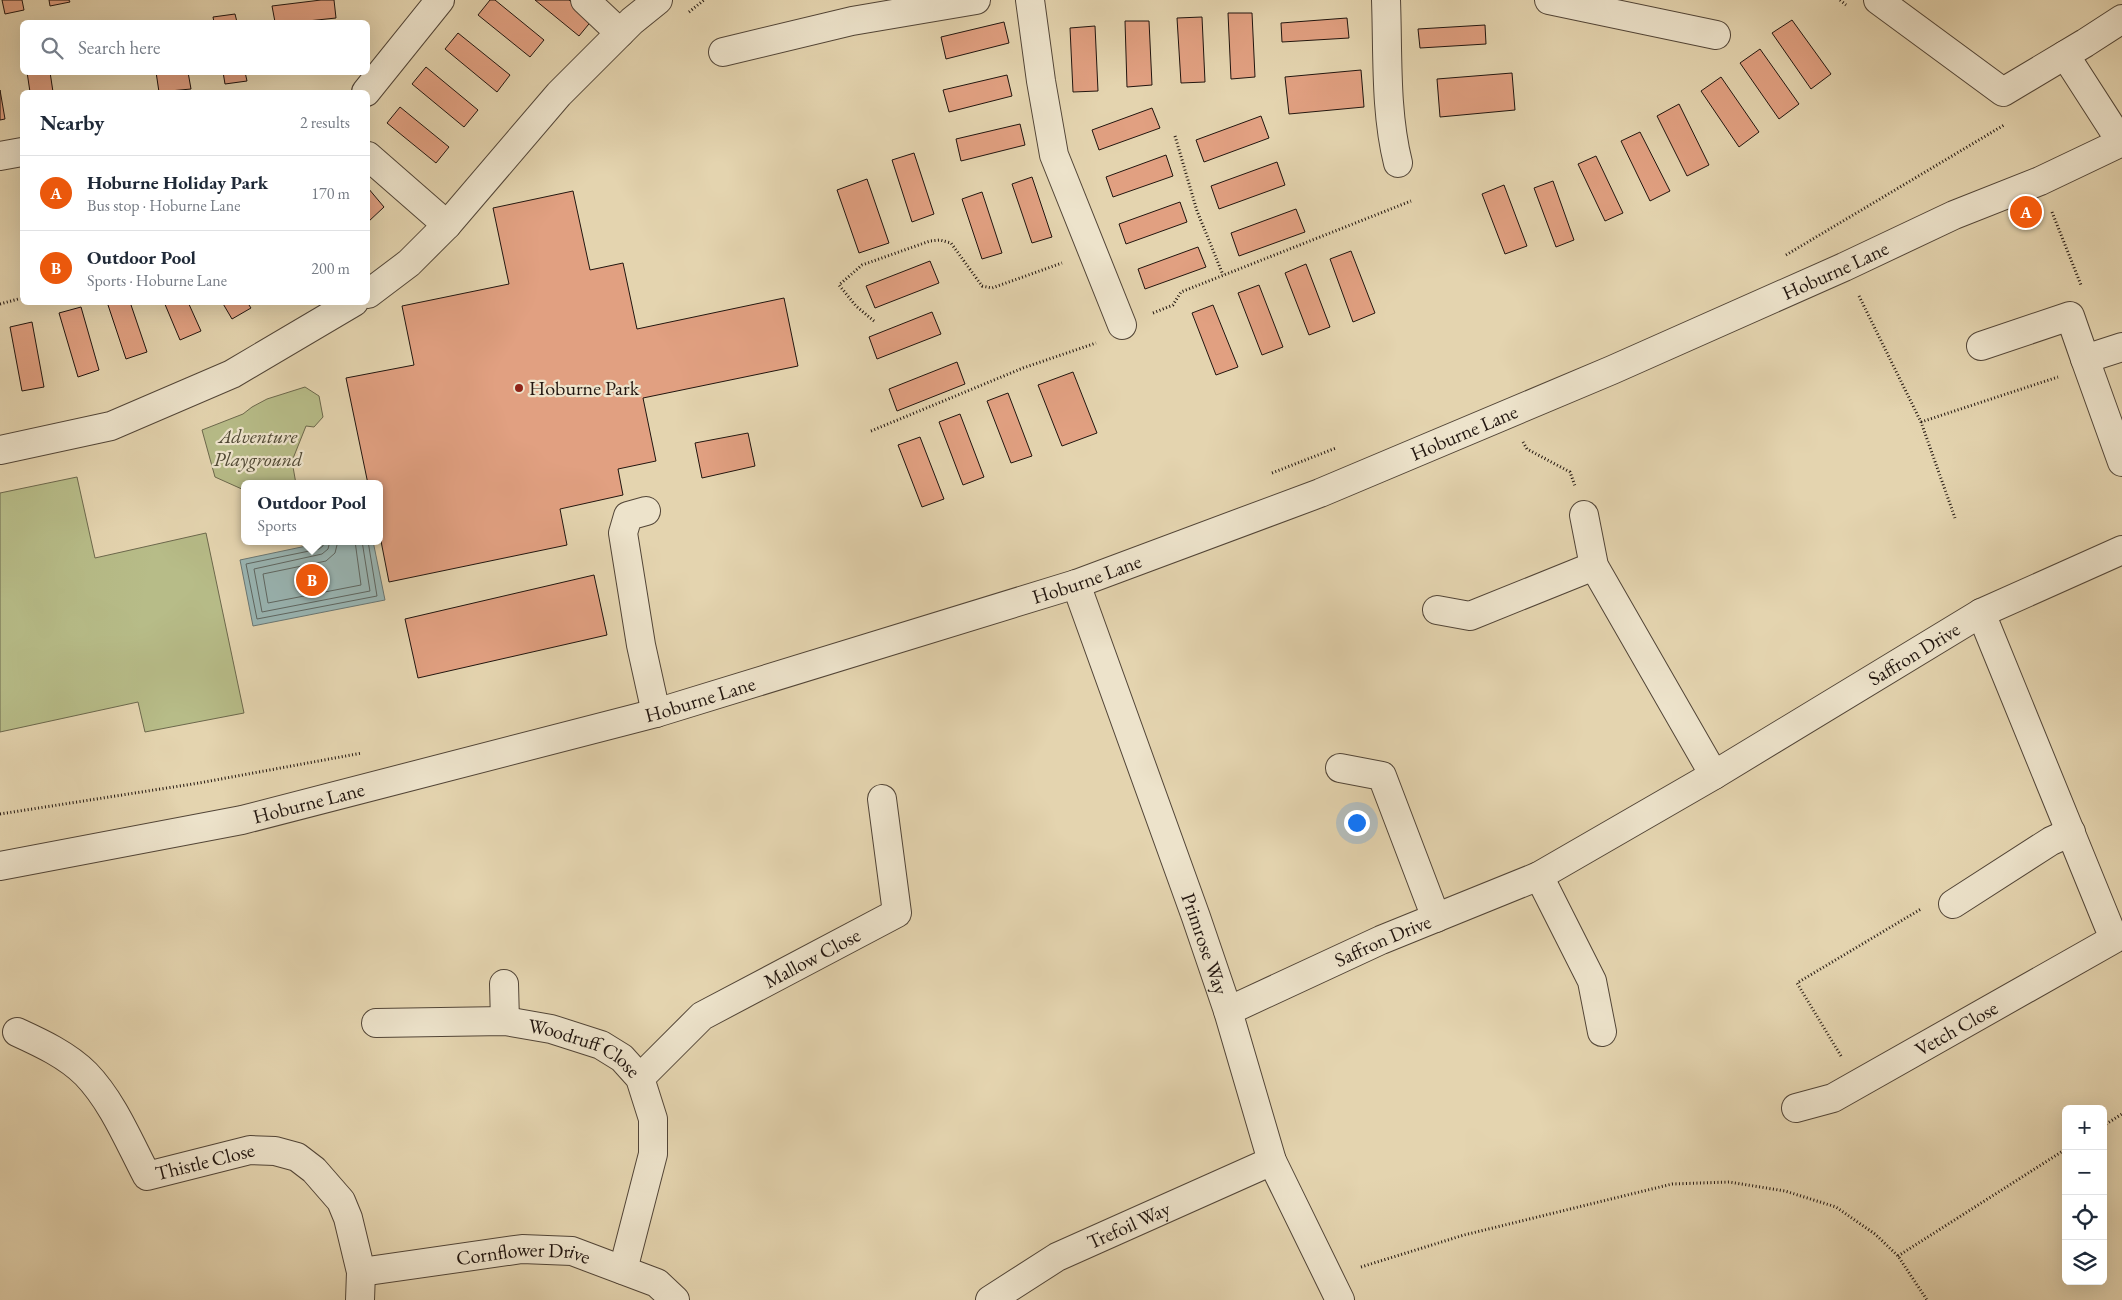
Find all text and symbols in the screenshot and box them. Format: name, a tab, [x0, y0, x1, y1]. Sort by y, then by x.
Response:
search box	[20, 20, 370, 75]
icon: search	[38, 34, 66, 62]
text: Search here	[78, 35, 160, 60]
text: Nearby	[40, 109, 104, 136]
text: 2 results	[300, 112, 350, 133]
text: Hoburne Holiday Park	[87, 170, 268, 195]
text: A	[50, 183, 62, 204]
text: 170 m	[311, 183, 350, 204]
pin: A	[2010, 193, 2042, 231]
text: Bus stop · Hoburne Lane	[87, 195, 240, 216]
street label: Hoburne Lane	[1778, 235, 1893, 306]
text: Outdoor Pool	[87, 245, 196, 270]
text: B	[51, 258, 61, 279]
text: 200 m	[311, 258, 350, 279]
text: Sports · Hoburne Lane	[87, 270, 227, 291]
place label: Hoburne Park	[529, 375, 640, 401]
marker: Hoburne Park	[513, 382, 525, 394]
street label: Hoburne Lane	[1406, 398, 1522, 466]
park label: Adventure Playground	[214, 423, 303, 472]
popup	[241, 480, 383, 545]
text: Outdoor Pool	[258, 490, 366, 515]
text: Sports	[258, 515, 297, 536]
street label: Hoburne Lane	[1029, 548, 1145, 610]
pin: B	[296, 561, 328, 599]
street label: Saffron Drive	[1863, 616, 1965, 691]
street label: Hoburne Lane	[642, 670, 759, 728]
street label: Hoburne Lane	[250, 776, 367, 830]
your location	[1344, 810, 1370, 836]
street label: Primrose Way	[1175, 889, 1234, 998]
street label: Saffron Drive	[1330, 908, 1435, 973]
street label: Mallow Close	[759, 922, 865, 994]
street label: Vetch Close	[1910, 994, 2003, 1062]
street label: Woodruff Close	[526, 1012, 647, 1083]
map controls	[2062, 1105, 2107, 1285]
button: +	[2062, 1105, 2107, 1150]
street label: Thistle Close	[152, 1136, 257, 1186]
button: −	[2062, 1150, 2107, 1195]
street label: Trefoil Way	[1083, 1195, 1174, 1255]
button: locate	[2062, 1195, 2107, 1240]
street label: Cornflower Drive	[454, 1236, 595, 1271]
button: layers	[2062, 1240, 2107, 1285]

